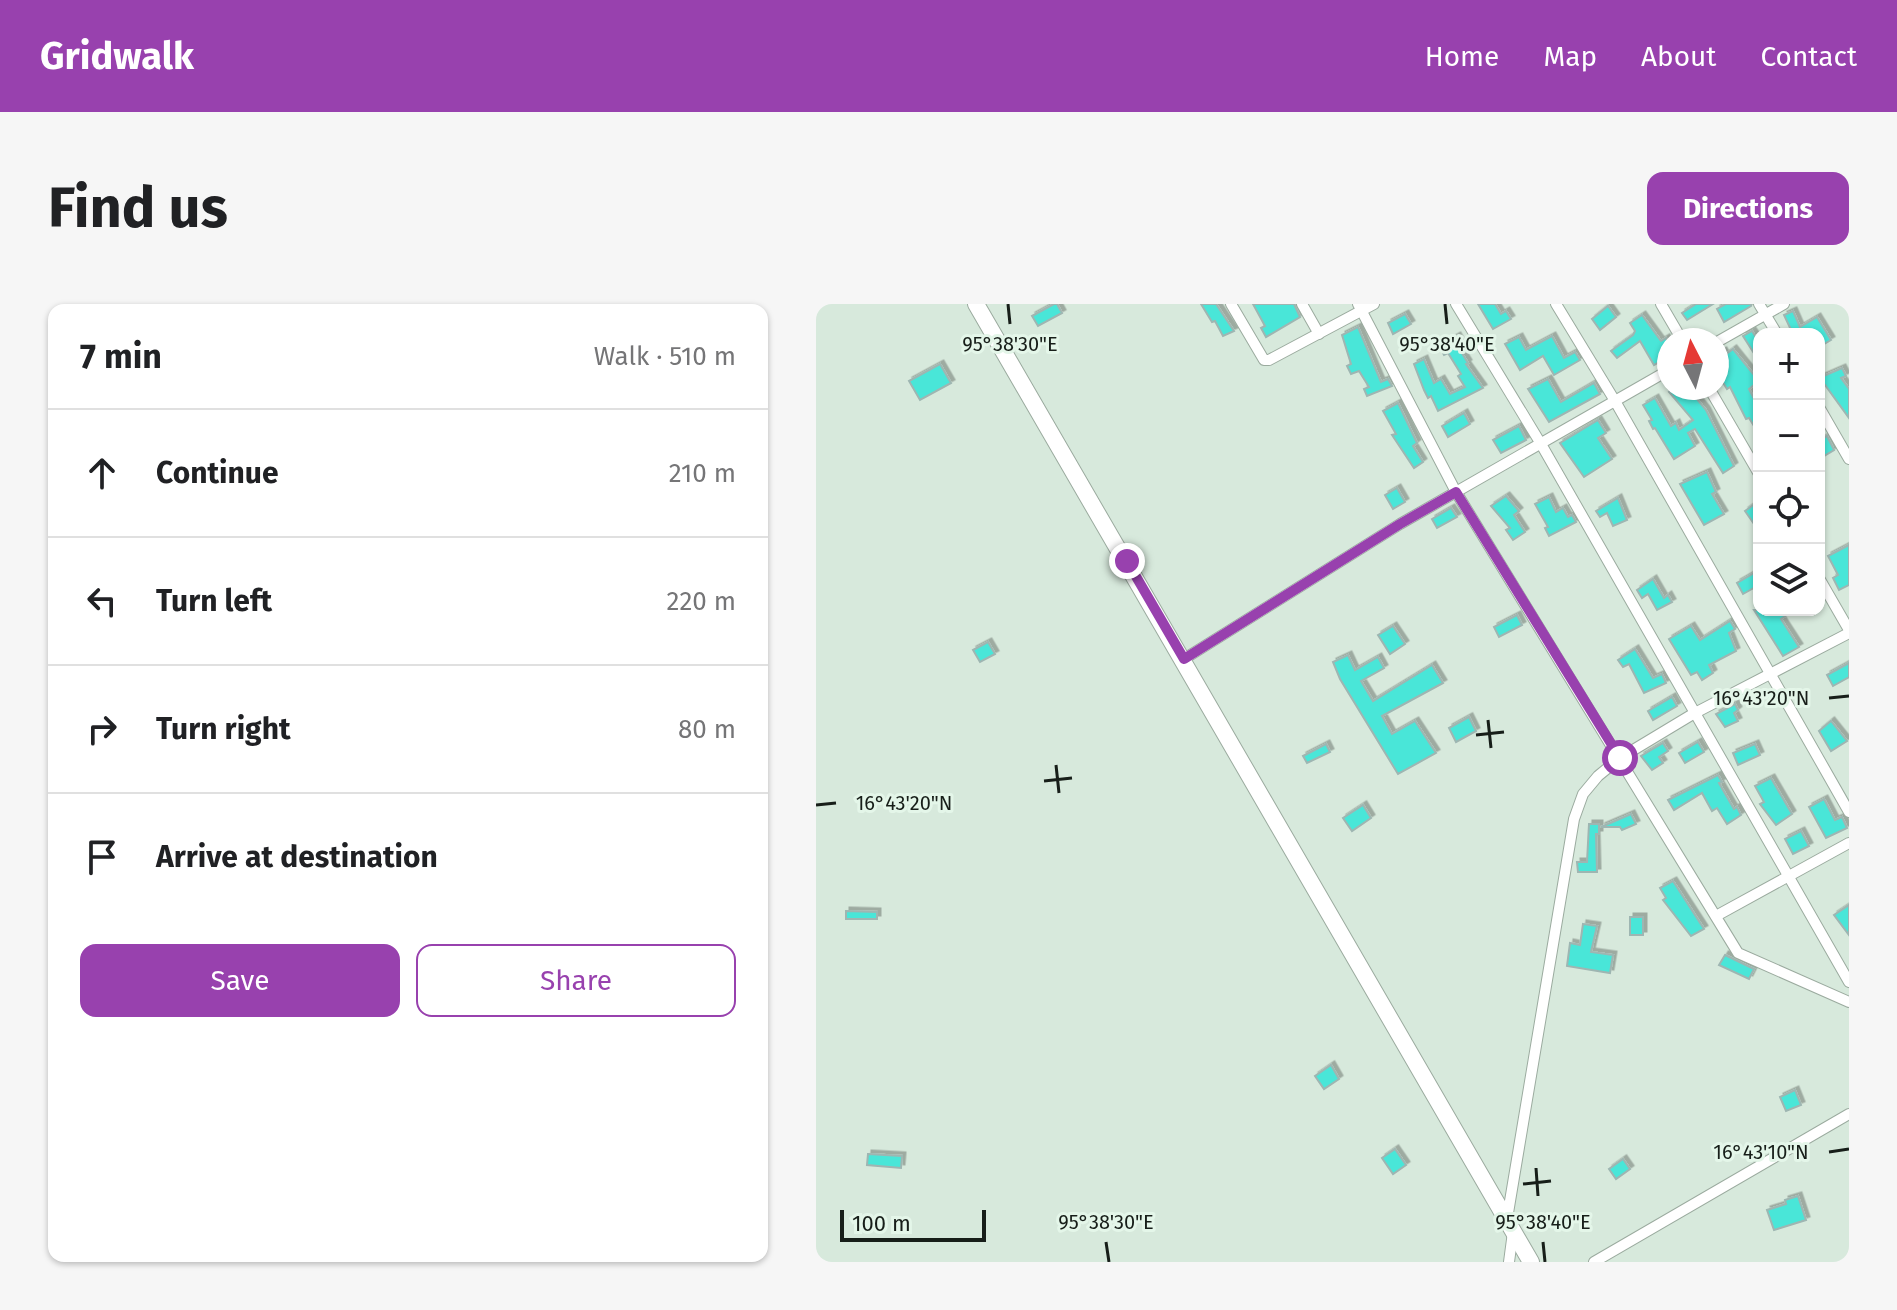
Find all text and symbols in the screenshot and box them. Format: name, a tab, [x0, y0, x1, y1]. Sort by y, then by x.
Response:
text: Gridwalk	[40, 33, 194, 79]
text: Home	[1425, 40, 1499, 73]
text: Map	[1543, 40, 1597, 73]
text: About	[1641, 40, 1716, 73]
text: Contact	[1760, 40, 1857, 73]
button: Directions	[1647, 172, 1849, 245]
text: Find us	[48, 175, 228, 242]
north arrow	[1657, 328, 1729, 400]
map controls	[1753, 328, 1825, 616]
button: +	[1753, 328, 1825, 400]
text: 95°38'30"E	[962, 332, 1058, 356]
text: 95°38'40"E	[1399, 332, 1495, 356]
text: 7 min	[80, 336, 162, 377]
text: Walk · 510 m	[594, 341, 736, 372]
button: −	[1753, 400, 1825, 472]
icon: ahead	[80, 451, 124, 495]
text: Continue	[156, 455, 279, 491]
text: 210 m	[669, 458, 736, 489]
button: locate	[1753, 472, 1825, 544]
route end	[1109, 543, 1145, 579]
button: layers	[1753, 544, 1825, 616]
icon: left	[80, 579, 124, 623]
text: Turn left	[156, 583, 272, 619]
text: 220 m	[667, 586, 736, 617]
text: 16°43'20"N	[1713, 686, 1809, 710]
icon: right	[80, 707, 124, 751]
text: Turn right	[156, 711, 291, 747]
text: 80 m	[678, 714, 736, 745]
route start	[1602, 740, 1638, 776]
text: 16°43'20"N	[856, 791, 952, 815]
icon: arrive	[80, 835, 124, 879]
text: Arrive at destination	[156, 839, 438, 875]
button: Save	[80, 944, 400, 1017]
button: Share	[416, 944, 736, 1017]
text: 16°43'10"N	[1713, 1140, 1809, 1164]
scale bar	[840, 1206, 986, 1242]
text: 100 m	[852, 1210, 911, 1237]
text: 95°38'30"E	[1058, 1210, 1154, 1234]
text: 95°38'40"E	[1495, 1210, 1591, 1234]

